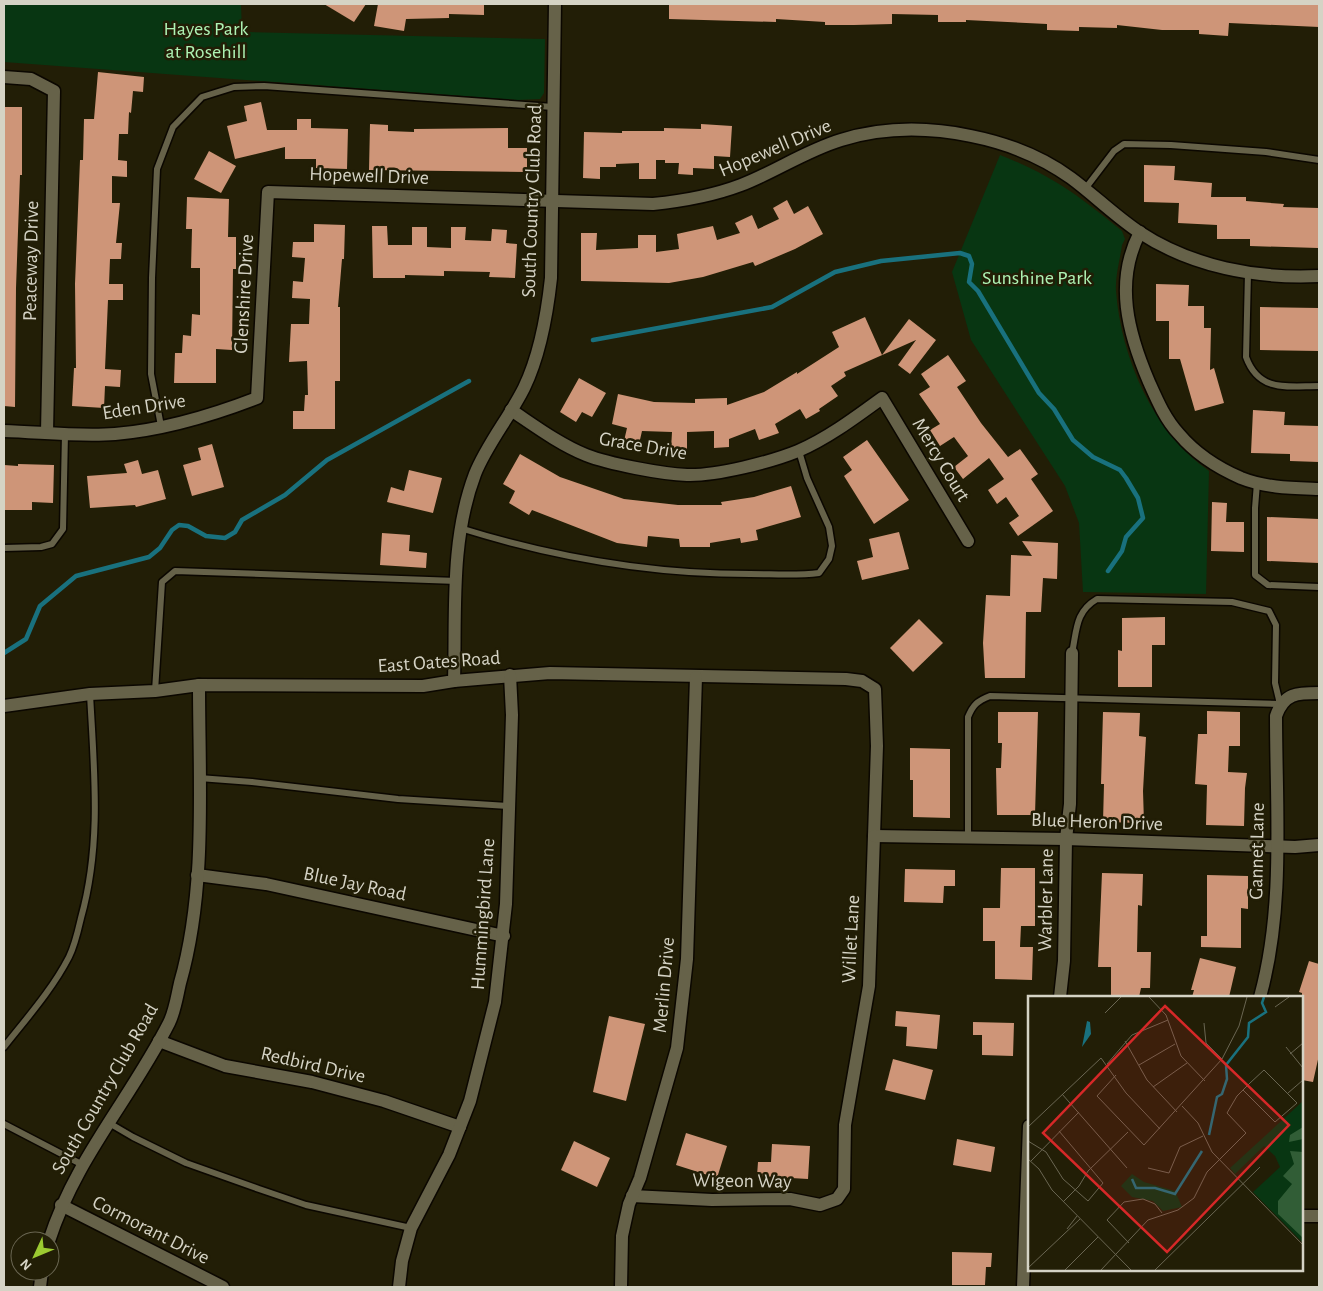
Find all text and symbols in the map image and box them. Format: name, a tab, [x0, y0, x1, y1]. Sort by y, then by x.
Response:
park label: Hayes Park at Rosehill	[164, 19, 248, 62]
street label: South Country Club Road	[519, 104, 545, 298]
street label: Hopewell Drive	[716, 115, 834, 181]
street label: Hopewell Drive	[309, 164, 429, 188]
street label: Peaceway Drive	[20, 201, 42, 321]
street label: Glenshire Drive	[231, 234, 257, 354]
park label: Sunshine Park	[982, 268, 1092, 288]
street label: Eden Drive	[101, 391, 187, 423]
street label: Mercy Court	[908, 415, 974, 506]
street label: Grace Drive	[597, 428, 689, 464]
street label: East Oates Road	[377, 648, 501, 676]
street label: Gannet Lane	[1246, 802, 1268, 900]
street label: Blue Heron Drive	[1031, 810, 1163, 834]
street label: Hummingbird Lane	[468, 837, 498, 991]
street label: Warbler Lane	[1035, 848, 1057, 952]
street label: Blue Jay Road	[302, 863, 408, 905]
street label: Willet Lane	[839, 894, 863, 984]
street label: Merlin Drive	[650, 936, 678, 1034]
inset map	[1028, 996, 1303, 1271]
street label: South Country Club Road	[48, 1000, 162, 1178]
street label: Redbird Drive	[259, 1043, 367, 1087]
street label: Wigeon Way	[692, 1170, 792, 1192]
street label: Cormorant Drive	[89, 1192, 213, 1268]
north arrow	[10, 1231, 60, 1281]
text: N	[18, 1256, 35, 1273]

